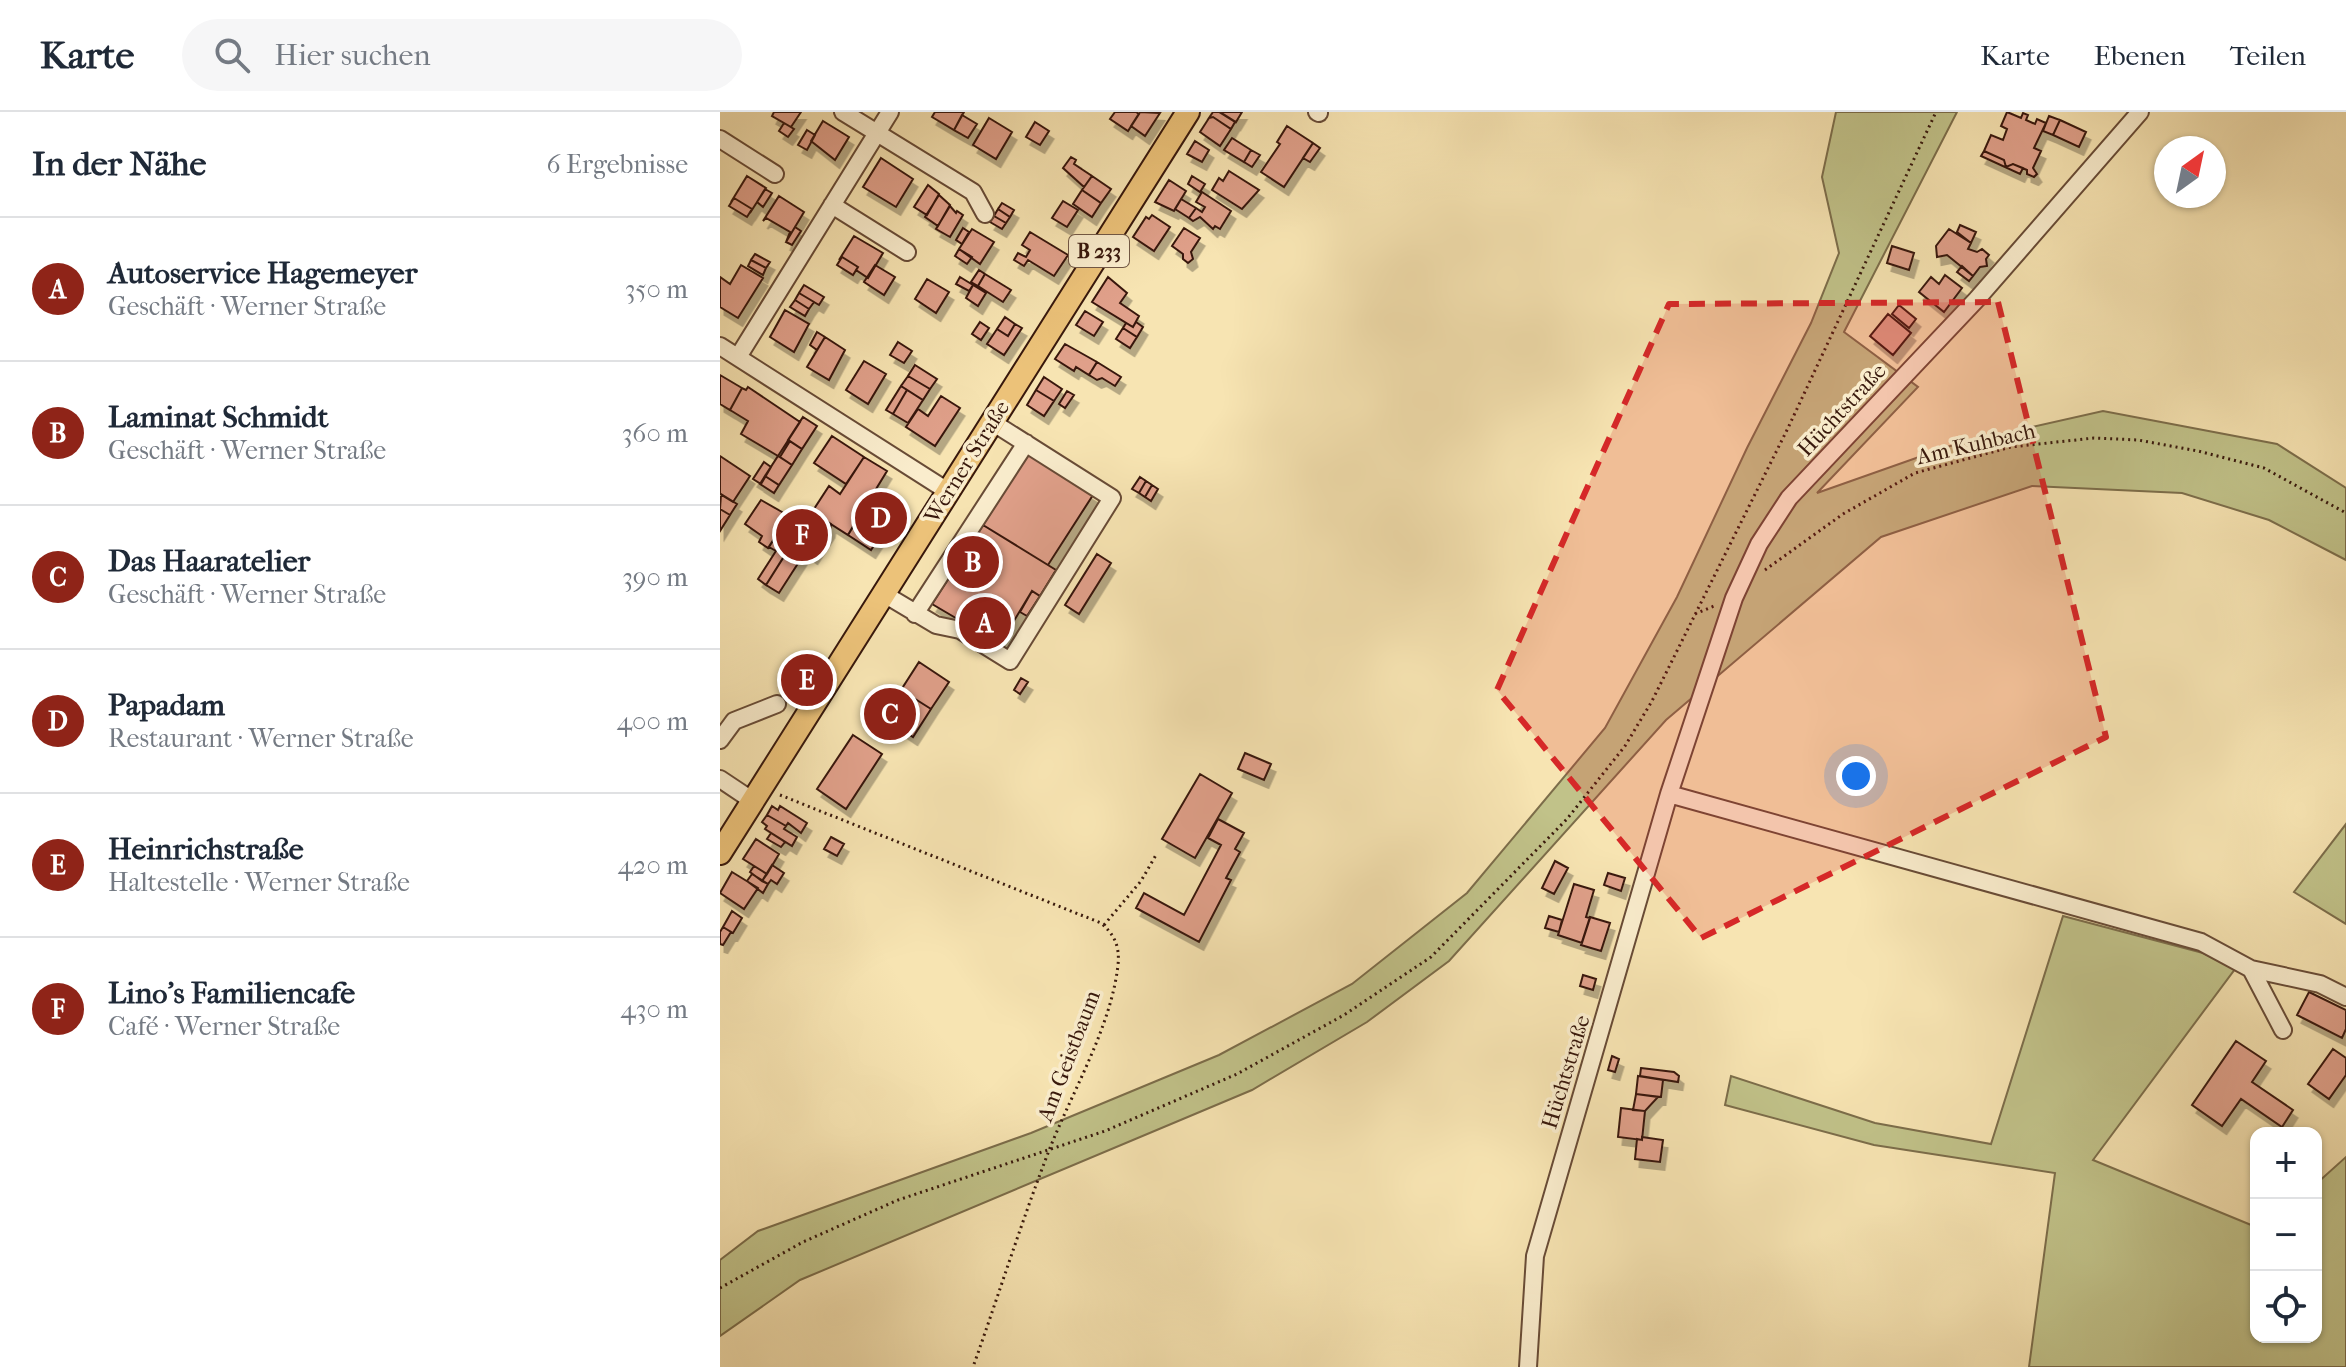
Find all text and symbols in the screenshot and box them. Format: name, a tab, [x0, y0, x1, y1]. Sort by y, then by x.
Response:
search box	[182, 19, 742, 91]
text: Karte	[40, 33, 134, 78]
icon: search	[210, 33, 254, 77]
text: Hier suchen	[274, 38, 431, 73]
text: Karte	[1980, 39, 2050, 72]
text: Ebenen	[2094, 39, 2186, 72]
text: Teilen	[2230, 39, 2306, 72]
north arrow	[2154, 136, 2226, 208]
text: In der Nähe	[32, 144, 206, 184]
text: 6 Ergebnisse	[546, 149, 688, 180]
road number: B 233	[1069, 235, 1129, 267]
text: Autoservice Hagemeyer	[108, 256, 417, 291]
text: A	[50, 274, 66, 305]
text: 350 m	[625, 274, 688, 305]
text: Geschäft · Werner Straße	[108, 291, 386, 322]
street label: Hüchtstraße	[1792, 358, 1892, 462]
street label: Werner Straße	[918, 396, 1015, 529]
text: Laminat Schmidt	[108, 400, 328, 435]
text: B	[50, 418, 66, 449]
text: 360 m	[622, 418, 688, 449]
street label: Am Kuhbach	[1913, 418, 2039, 471]
text: Geschäft · Werner Straße	[108, 435, 386, 466]
pin: D	[855, 488, 907, 548]
pin: F	[776, 505, 828, 565]
pin: B	[947, 532, 999, 592]
text: Das Haaratelier	[108, 544, 310, 579]
text: C	[49, 562, 67, 593]
text: 390 m	[622, 562, 688, 593]
text: Geschäft · Werner Straße	[108, 579, 386, 610]
pin: A	[959, 593, 1011, 653]
pin: E	[781, 650, 833, 710]
pin: C	[864, 684, 916, 744]
text: Papadam	[108, 688, 225, 723]
text: D	[48, 706, 68, 737]
text: 400 m	[617, 706, 688, 737]
text: Restaurant · Werner Straße	[108, 723, 414, 754]
your location	[1836, 756, 1876, 796]
text: Heinrichstraße	[108, 832, 304, 867]
text: E	[50, 850, 66, 881]
text: 420 m	[618, 850, 688, 881]
text: Haltestelle · Werner Straße	[108, 867, 410, 898]
text: Lino's Familiencafe	[108, 976, 355, 1011]
street label: Am Geistbaum	[1032, 986, 1106, 1126]
text: F	[51, 994, 65, 1025]
text: 430 m	[620, 994, 688, 1025]
text: Café · Werner Straße	[108, 1011, 340, 1042]
street label: Hüchtstraße	[1536, 1012, 1596, 1132]
map controls	[2250, 1127, 2322, 1343]
button: +	[2250, 1127, 2322, 1199]
button: −	[2250, 1199, 2322, 1271]
button: locate	[2250, 1271, 2322, 1343]

